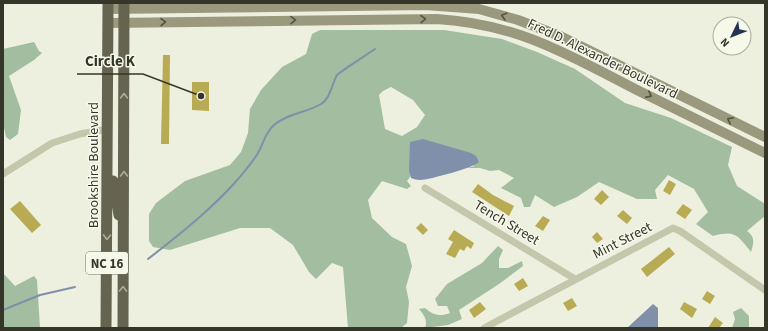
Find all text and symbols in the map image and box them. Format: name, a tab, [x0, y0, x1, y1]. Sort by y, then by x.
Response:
one-way arrow	[501, 12, 508, 21]
street label: Fred D. Alexander Boulevard	[524, 14, 681, 104]
one-way arrow	[420, 15, 426, 23]
one-way arrow	[290, 16, 296, 25]
north arrow	[712, 16, 752, 56]
one-way arrow	[160, 18, 166, 26]
text: N	[717, 35, 733, 50]
callout: Circle K	[77, 47, 143, 74]
text: Circle K	[85, 51, 136, 72]
one-way arrow	[645, 91, 653, 98]
one-way arrow	[120, 93, 128, 99]
street label: Brookshire Boulevard	[84, 102, 104, 228]
one-way arrow	[727, 117, 734, 125]
one-way arrow	[120, 171, 128, 177]
street label: Tench Street	[470, 195, 543, 250]
street label: Mint Street	[589, 217, 656, 264]
one-way arrow	[103, 234, 111, 240]
road number: NC 16	[86, 252, 128, 274]
one-way arrow	[119, 286, 127, 292]

